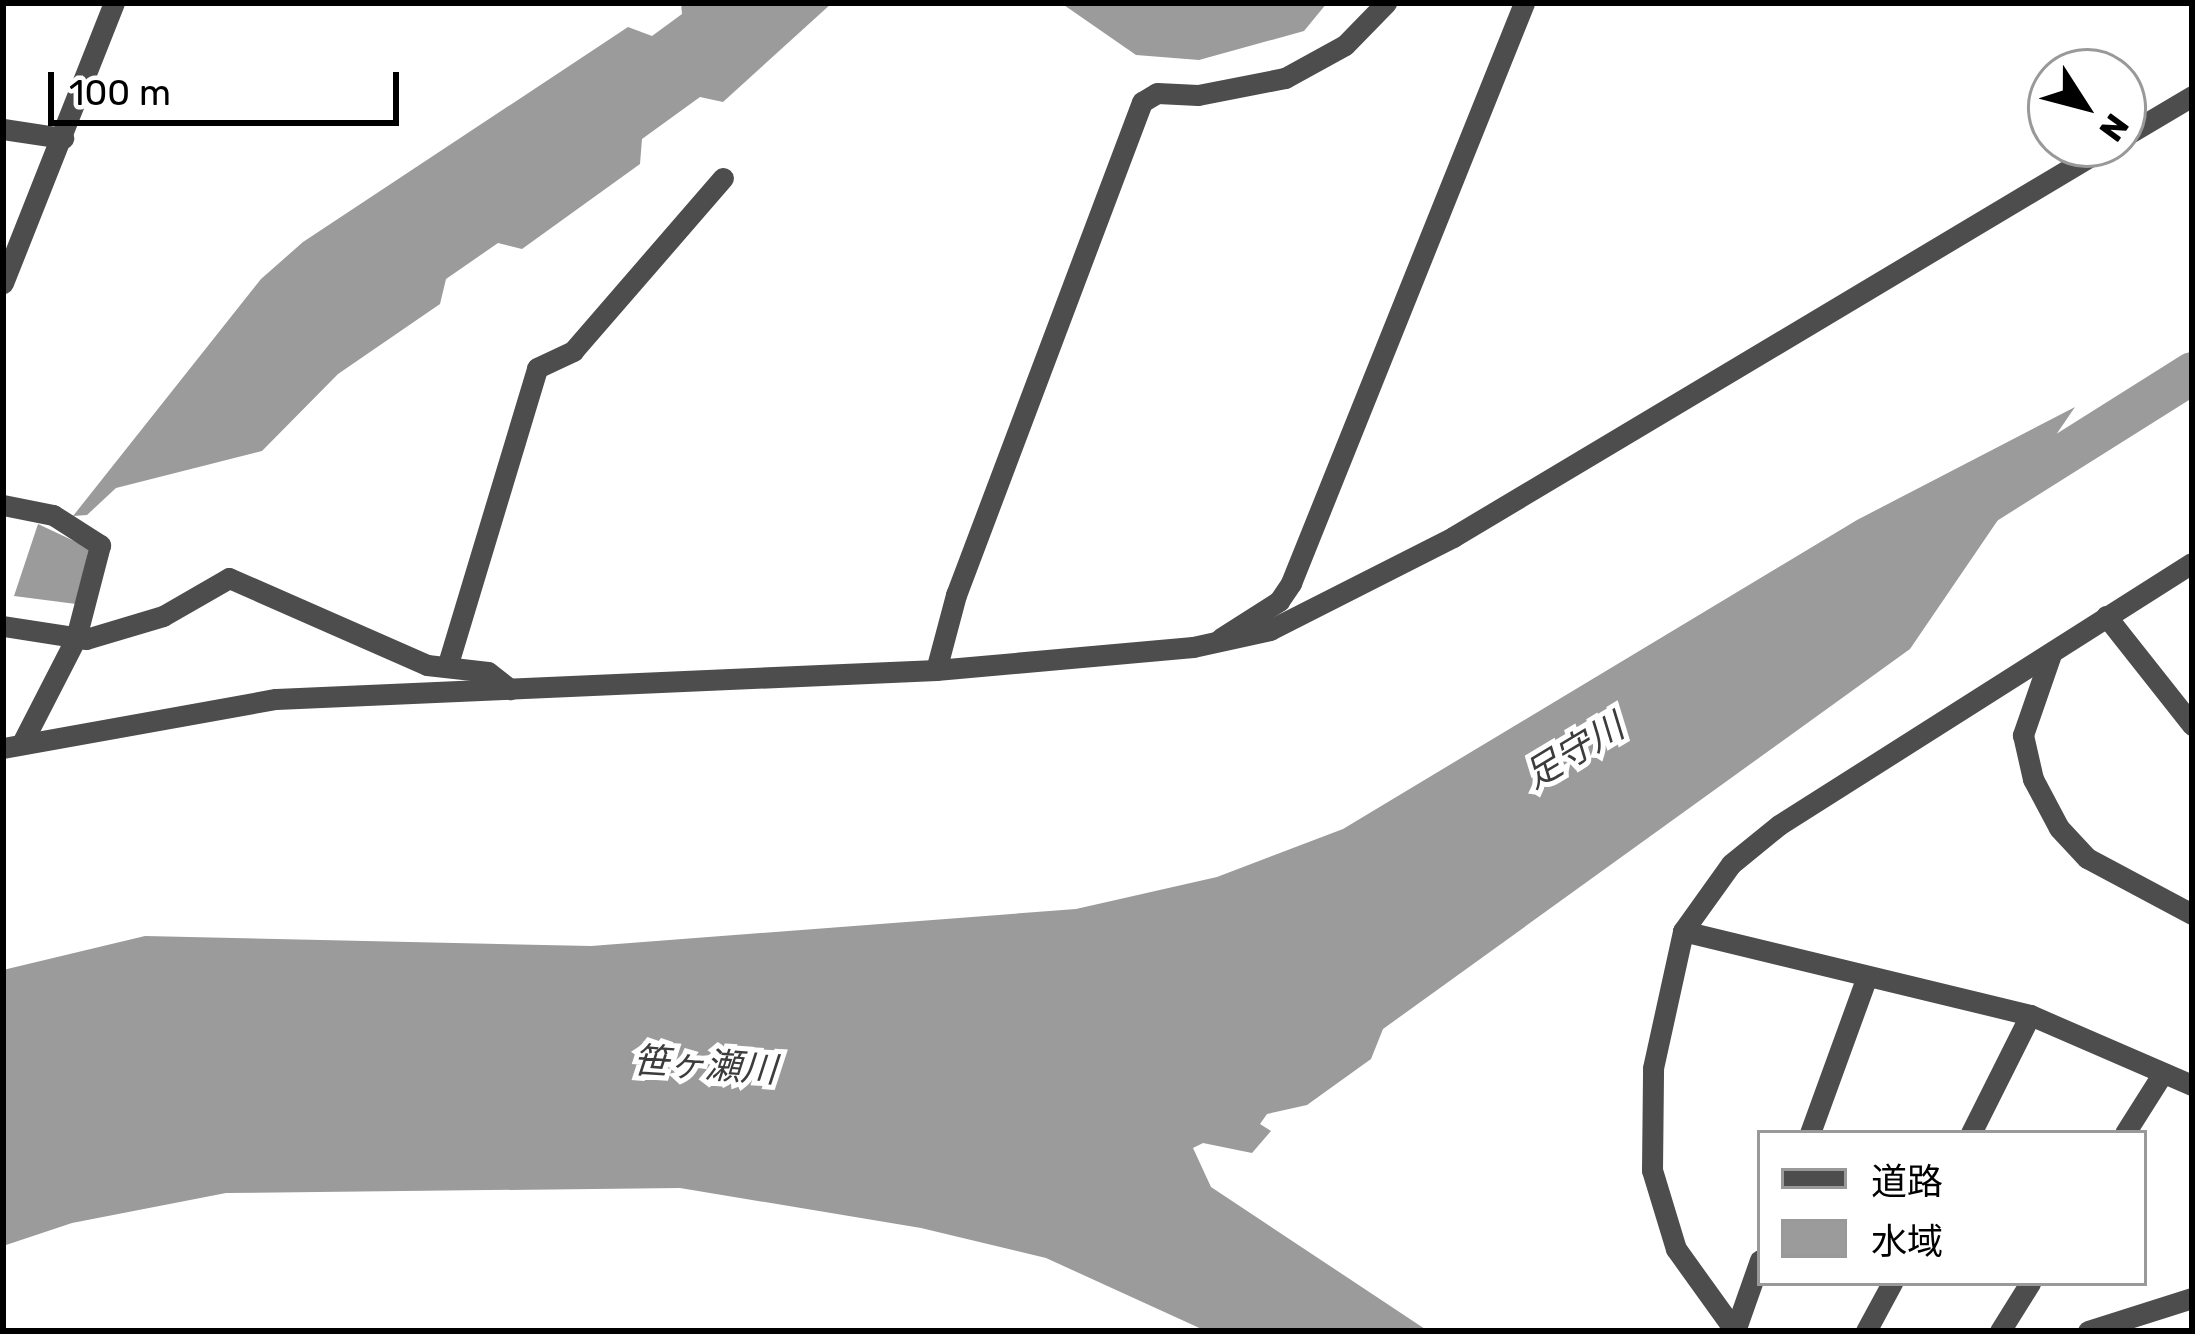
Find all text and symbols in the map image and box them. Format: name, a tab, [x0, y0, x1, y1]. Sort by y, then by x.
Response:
scale bar	[54, 48, 405, 122]
north arrow	[2027, 48, 2147, 168]
text: 100 m	[69, 71, 171, 114]
text: N	[2091, 107, 2137, 149]
water label: 足守川	[1517, 705, 1631, 797]
water label: 笹ヶ瀬川	[632, 1038, 778, 1092]
legend	[1757, 1130, 2147, 1286]
text: 道路	[1871, 1160, 1943, 1203]
text: 水域	[1871, 1220, 1943, 1263]

